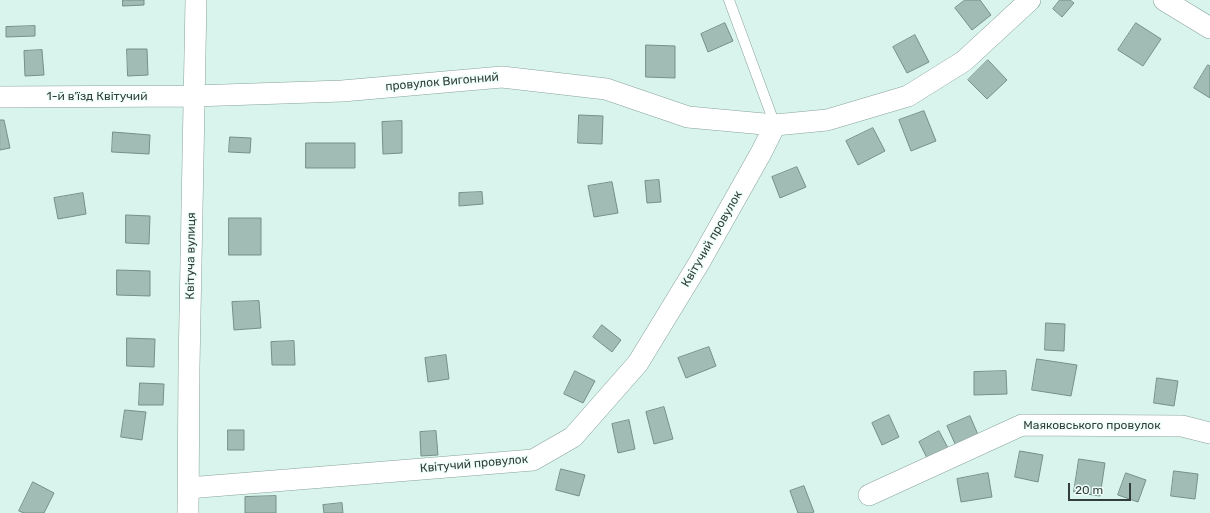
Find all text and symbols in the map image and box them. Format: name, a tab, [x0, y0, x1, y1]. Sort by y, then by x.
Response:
street label: провулок Вигонний	[385, 70, 499, 94]
street label: 1-й в'їзд Квітучий	[47, 90, 147, 104]
street label: Квітучий провулок	[679, 188, 745, 290]
street label: Квітуча вулиця	[183, 212, 199, 300]
street label: Маяковського провулок	[1023, 419, 1161, 433]
street label: Квітучий провулок	[419, 452, 529, 476]
scale bar	[1070, 475, 1133, 501]
text: 20 m	[1075, 483, 1103, 497]

